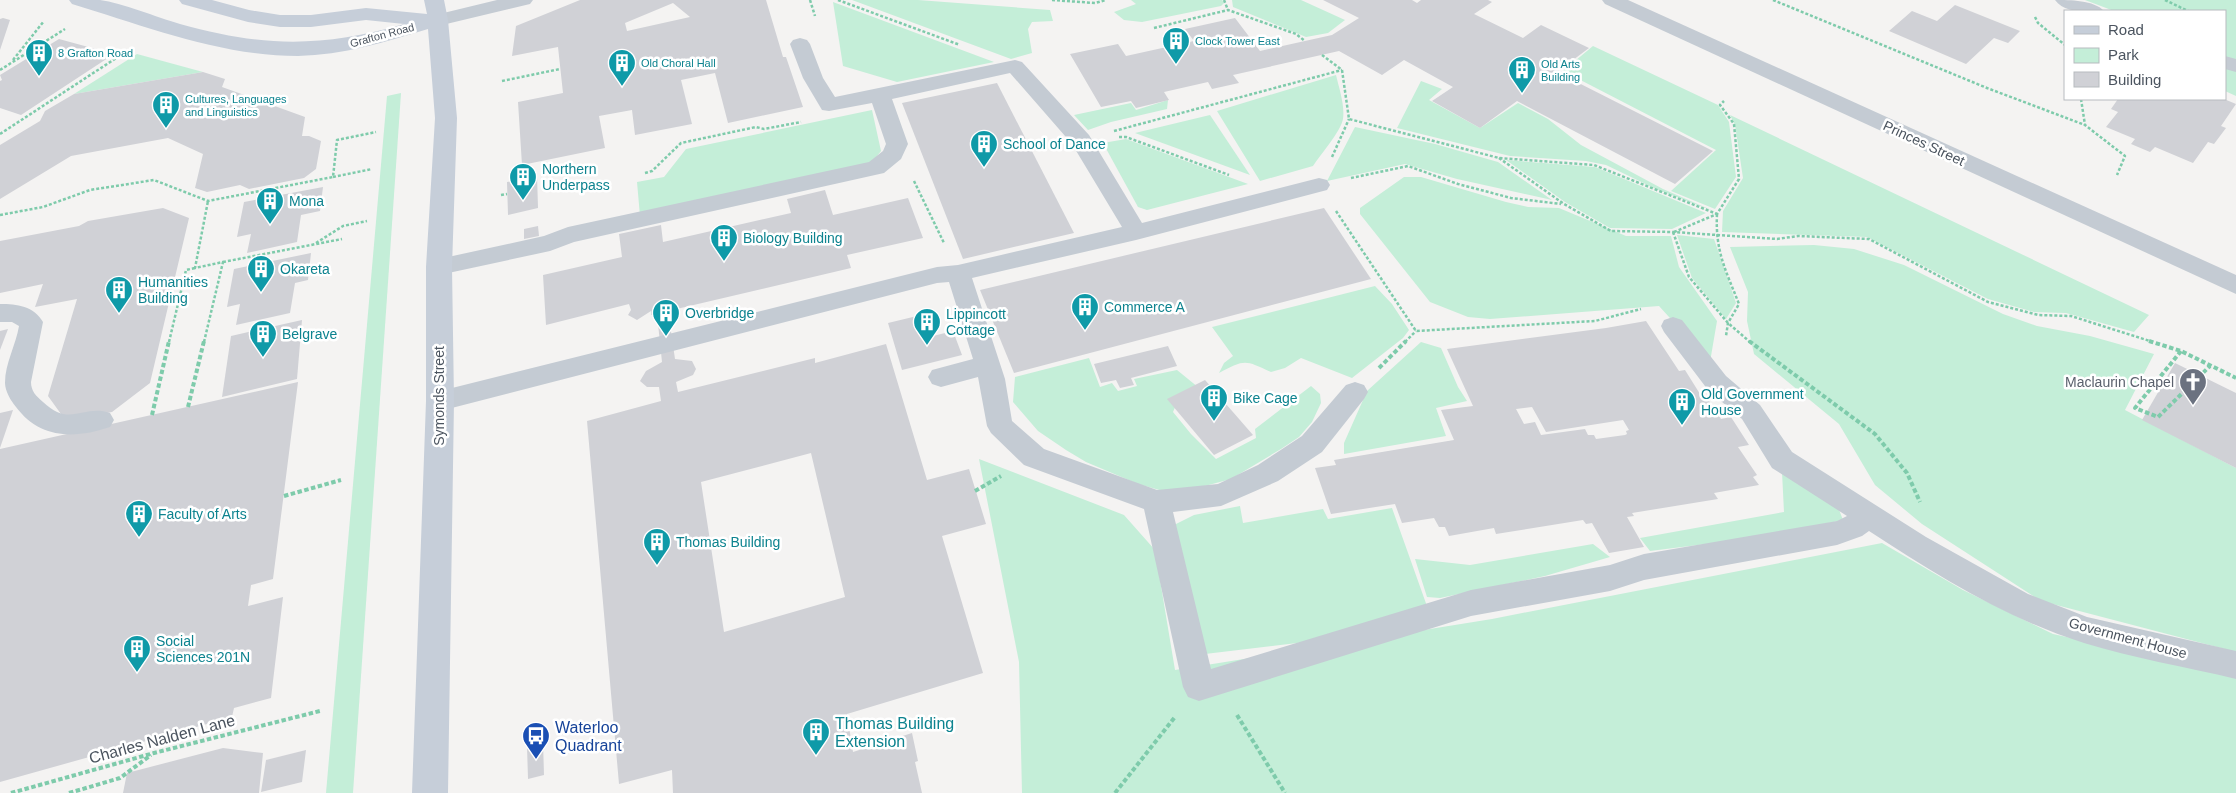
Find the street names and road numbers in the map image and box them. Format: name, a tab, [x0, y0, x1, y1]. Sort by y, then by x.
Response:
street label: Grafton Road	[349, 21, 415, 49]
street label: Princes Street	[1881, 117, 1967, 169]
street label: Symonds Street	[431, 346, 447, 446]
street label: Government House	[2067, 615, 2189, 661]
street label: Charles Nalden Lane	[87, 711, 237, 767]

